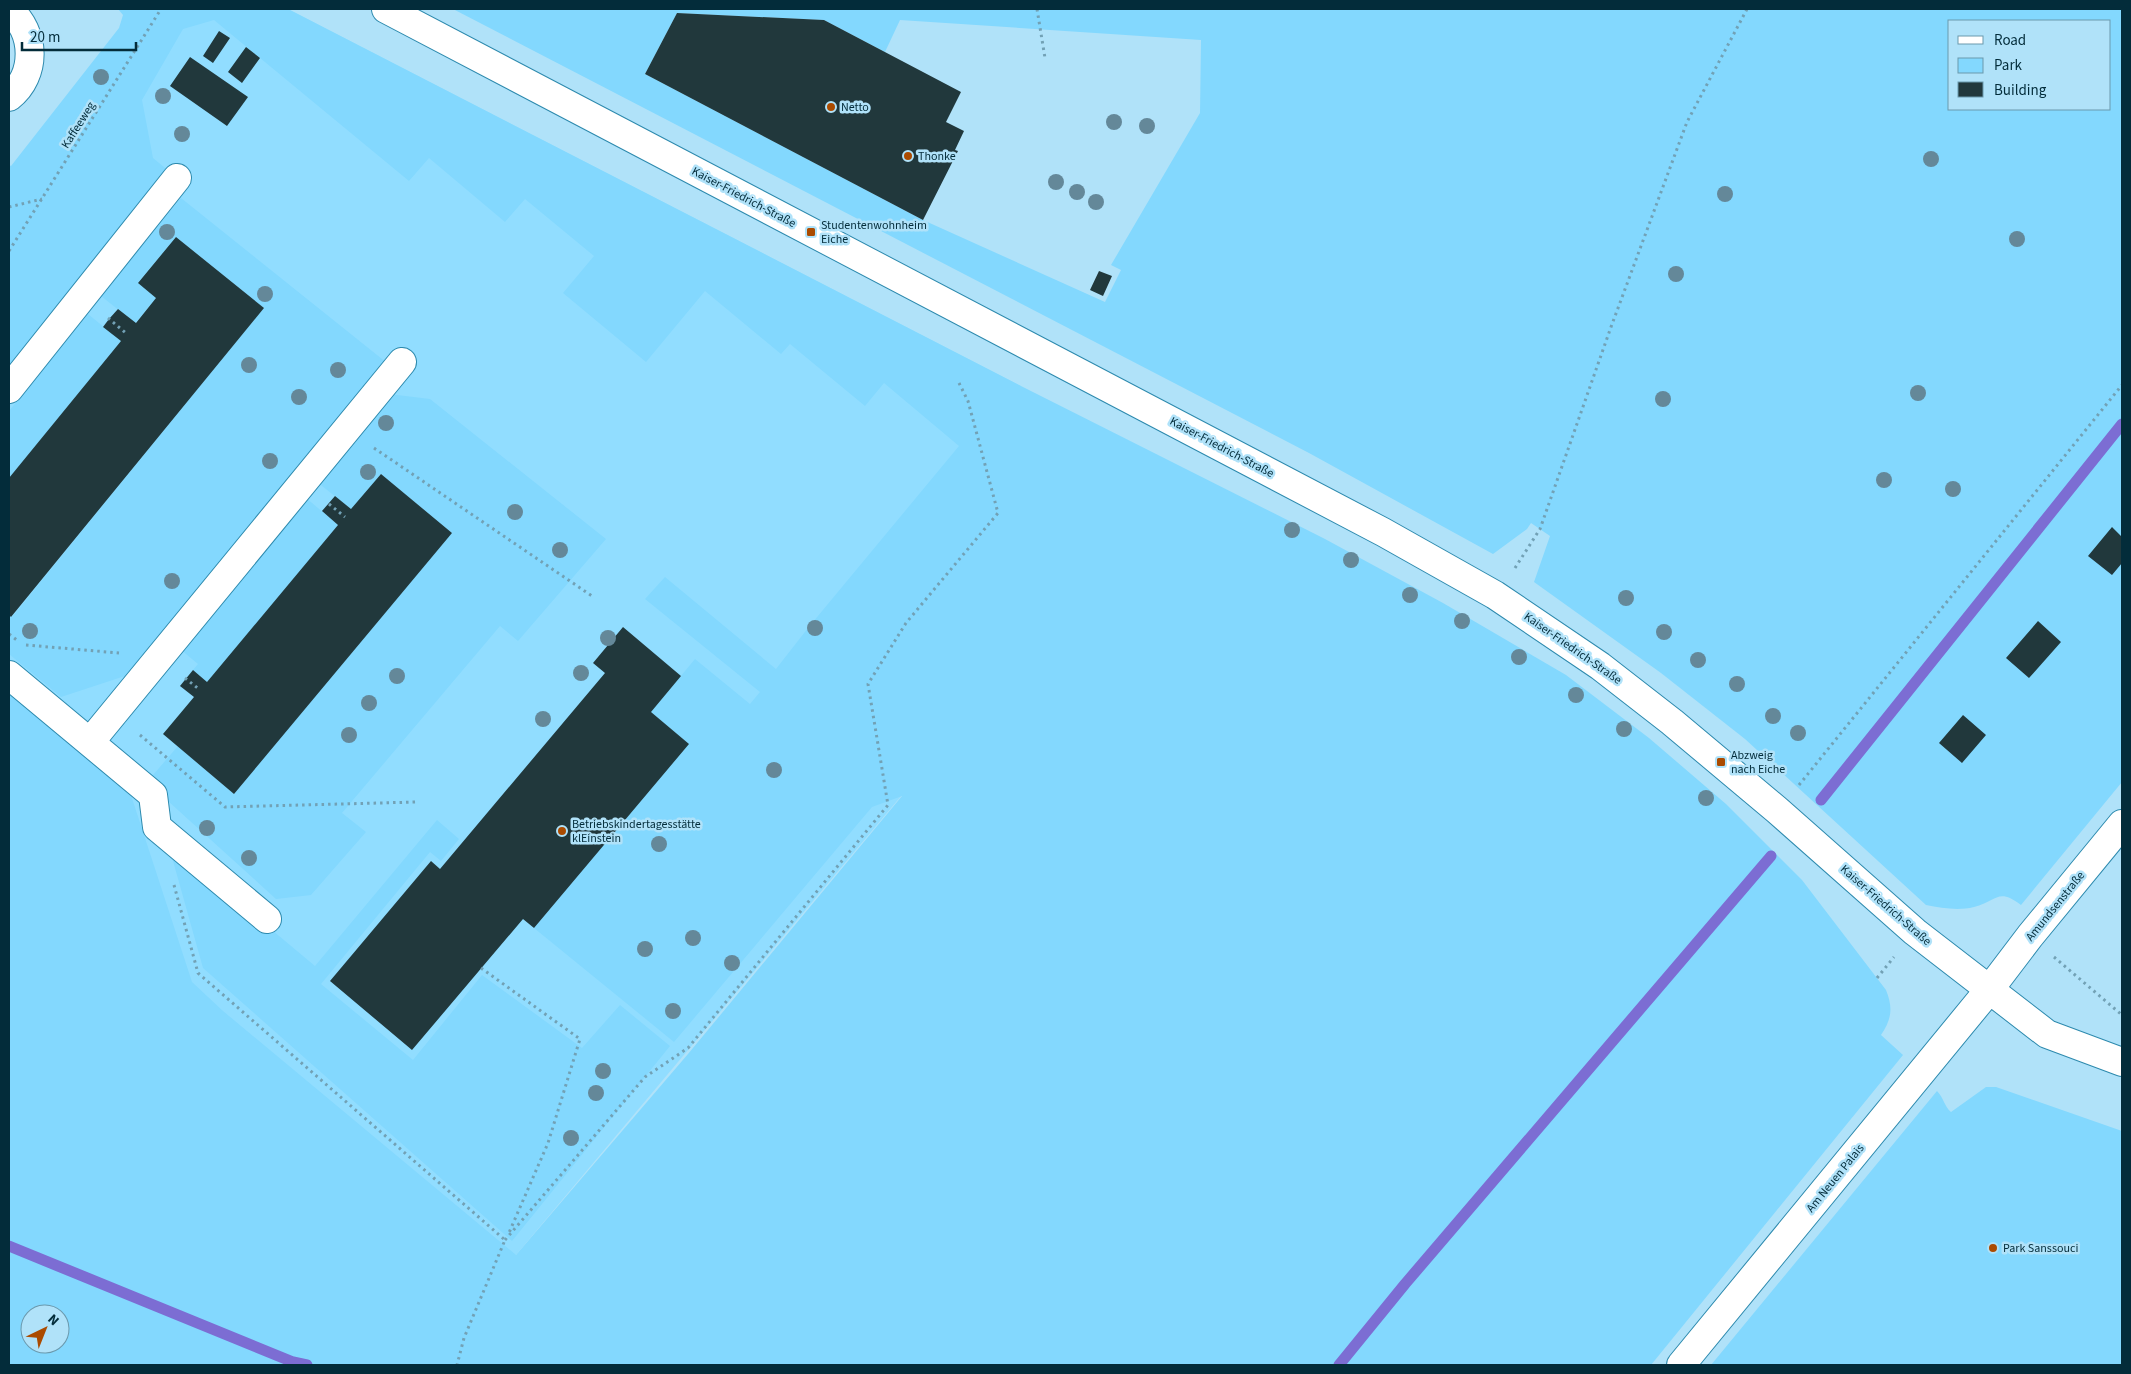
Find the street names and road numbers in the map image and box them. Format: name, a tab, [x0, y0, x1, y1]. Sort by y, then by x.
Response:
street label: Kaffeeweg	[57, 99, 99, 152]
street label: Kaiser-Friedrich-Straße	[689, 163, 799, 232]
street label: Kaiser-Friedrich-Straße	[1167, 413, 1277, 482]
street label: Kaiser-Friedrich-Straße	[1520, 608, 1625, 689]
street label: Kaiser-Friedrich-Straße	[1836, 861, 1935, 950]
street label: Amundsenstraße	[2022, 868, 2089, 945]
street label: Am Neuen Palais	[1803, 1141, 1868, 1216]

